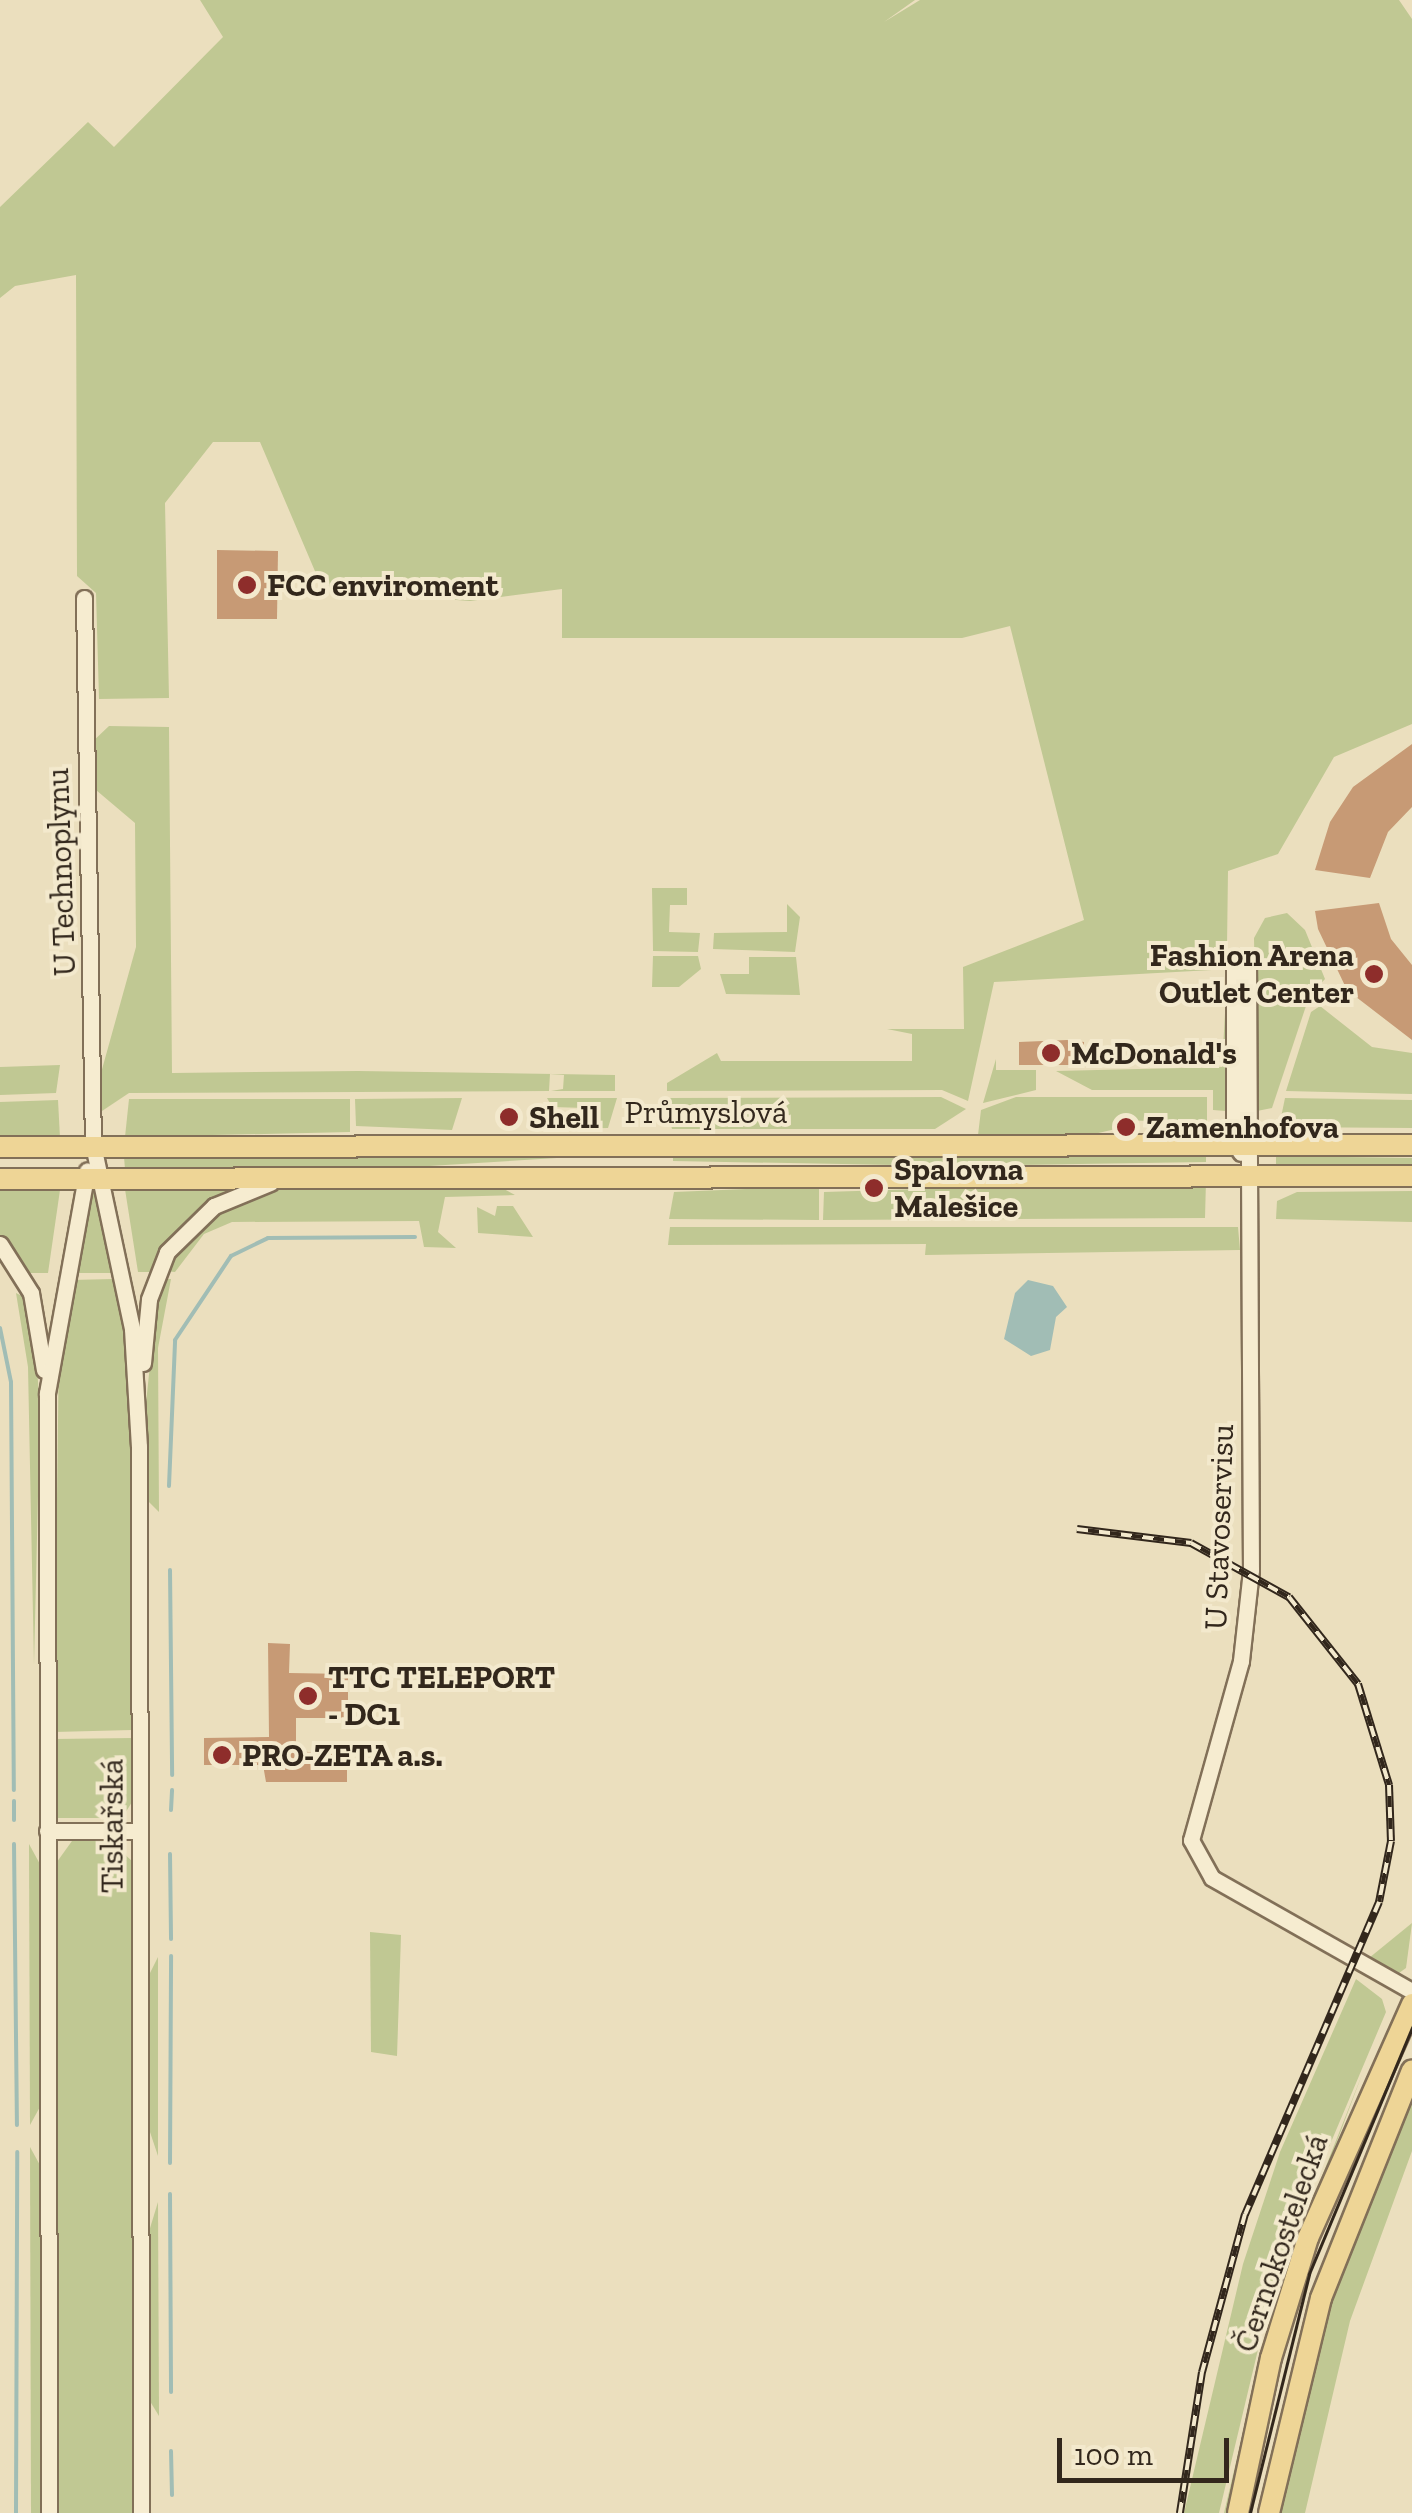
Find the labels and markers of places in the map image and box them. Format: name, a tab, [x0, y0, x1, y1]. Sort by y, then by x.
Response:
place label: FCC enviroment	[267, 566, 499, 604]
marker: FCC enviroment	[236, 574, 258, 596]
place label: Fashion Arena Outlet Center	[1149, 937, 1354, 1012]
marker: Fashion Arena Outlet Center	[1363, 963, 1385, 985]
place label: McDonald's	[1071, 1034, 1237, 1072]
marker: McDonald's	[1040, 1042, 1062, 1064]
place label: Shell	[529, 1098, 599, 1136]
marker: Shell	[498, 1106, 520, 1128]
place label: Zamenhofova	[1146, 1108, 1339, 1146]
marker: Zamenhofova	[1115, 1116, 1137, 1138]
place label: Spalovna Malešice	[894, 1151, 1024, 1226]
marker: Spalovna Malešice	[863, 1177, 885, 1199]
place label: TTC TELEPORT - DC1	[328, 1659, 555, 1734]
marker: TTC TELEPORT - DC1	[297, 1685, 319, 1707]
place label: PRO-ZETA a.s.	[242, 1736, 444, 1774]
marker: PRO-ZETA a.s.	[211, 1744, 233, 1766]

